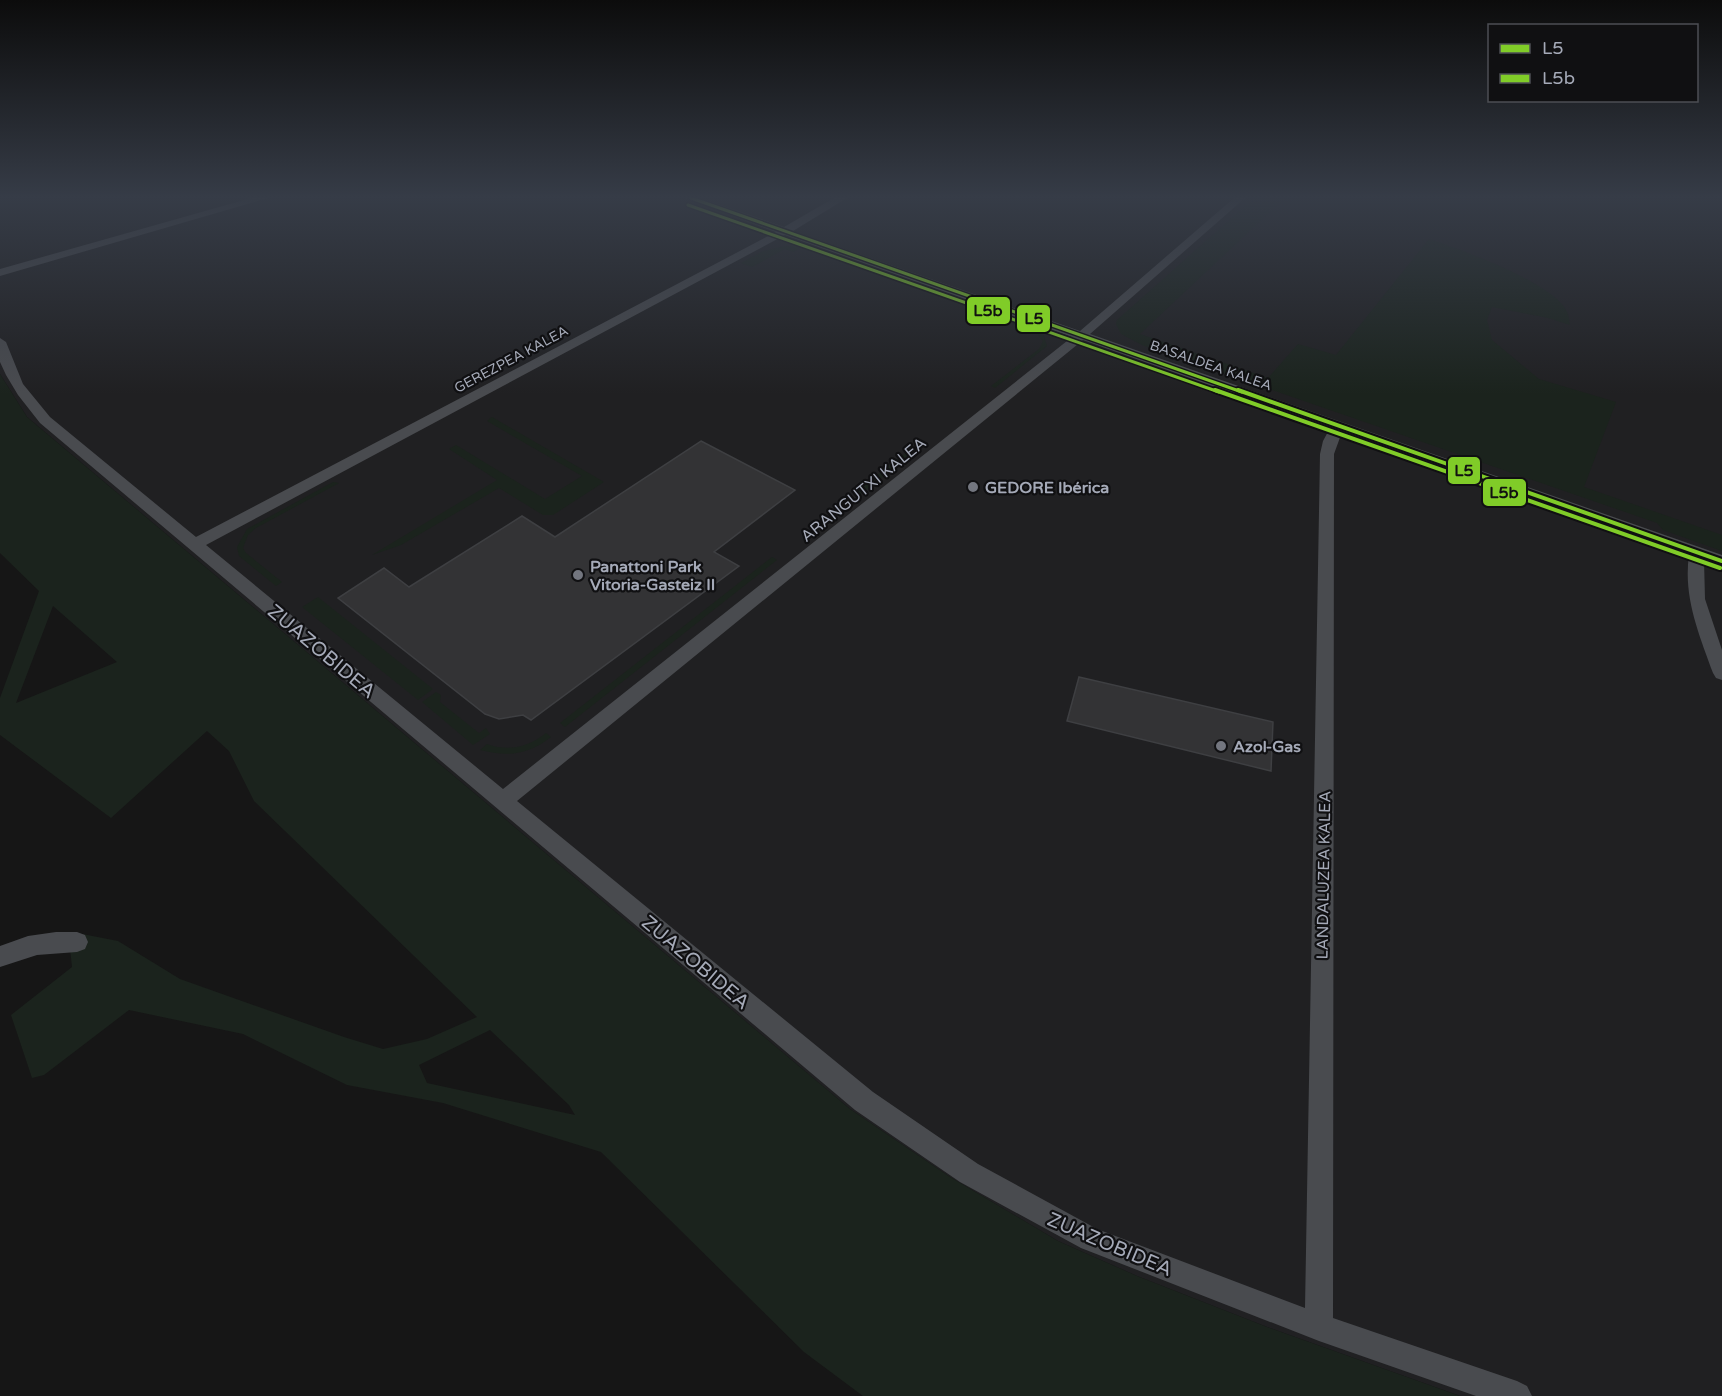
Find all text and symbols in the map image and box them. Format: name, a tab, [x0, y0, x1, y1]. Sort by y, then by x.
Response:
legend	[1488, 24, 1698, 102]
text: L5	[1542, 37, 1564, 59]
text: L5b	[1542, 67, 1575, 89]
line badge: L5b	[966, 296, 1011, 325]
text: L5b	[973, 301, 1003, 321]
line badge: L5	[1016, 304, 1051, 333]
text: L5	[1024, 309, 1044, 329]
street label: GEREZPEA KALEA	[451, 322, 571, 397]
street label: BASALDEA KALEA	[1148, 337, 1274, 394]
street label: ARANGUTXI KALEA	[797, 433, 931, 547]
line badge: L5	[1447, 456, 1481, 485]
text: L5	[1454, 461, 1474, 481]
place label: GEDORE Ibérica	[985, 478, 1109, 498]
line badge: L5b	[1482, 478, 1527, 507]
marker: GEDORE Ibérica	[966, 480, 980, 494]
text: L5b	[1489, 483, 1519, 503]
place label: Panattoni Park Vitoria-Gasteiz II	[590, 557, 715, 595]
marker: Panattoni Park Vitoria-Gasteiz II	[571, 568, 585, 582]
street label: ZUAZOBIDEA	[262, 600, 380, 704]
place label: Azol-Gas	[1233, 737, 1301, 757]
marker: Azol-Gas	[1214, 739, 1228, 753]
street label: LANDALUZEA KALEA	[1313, 790, 1335, 959]
street label: ZUAZOBIDEA	[636, 911, 754, 1015]
street label: ZUAZOBIDEA	[1043, 1208, 1176, 1282]

